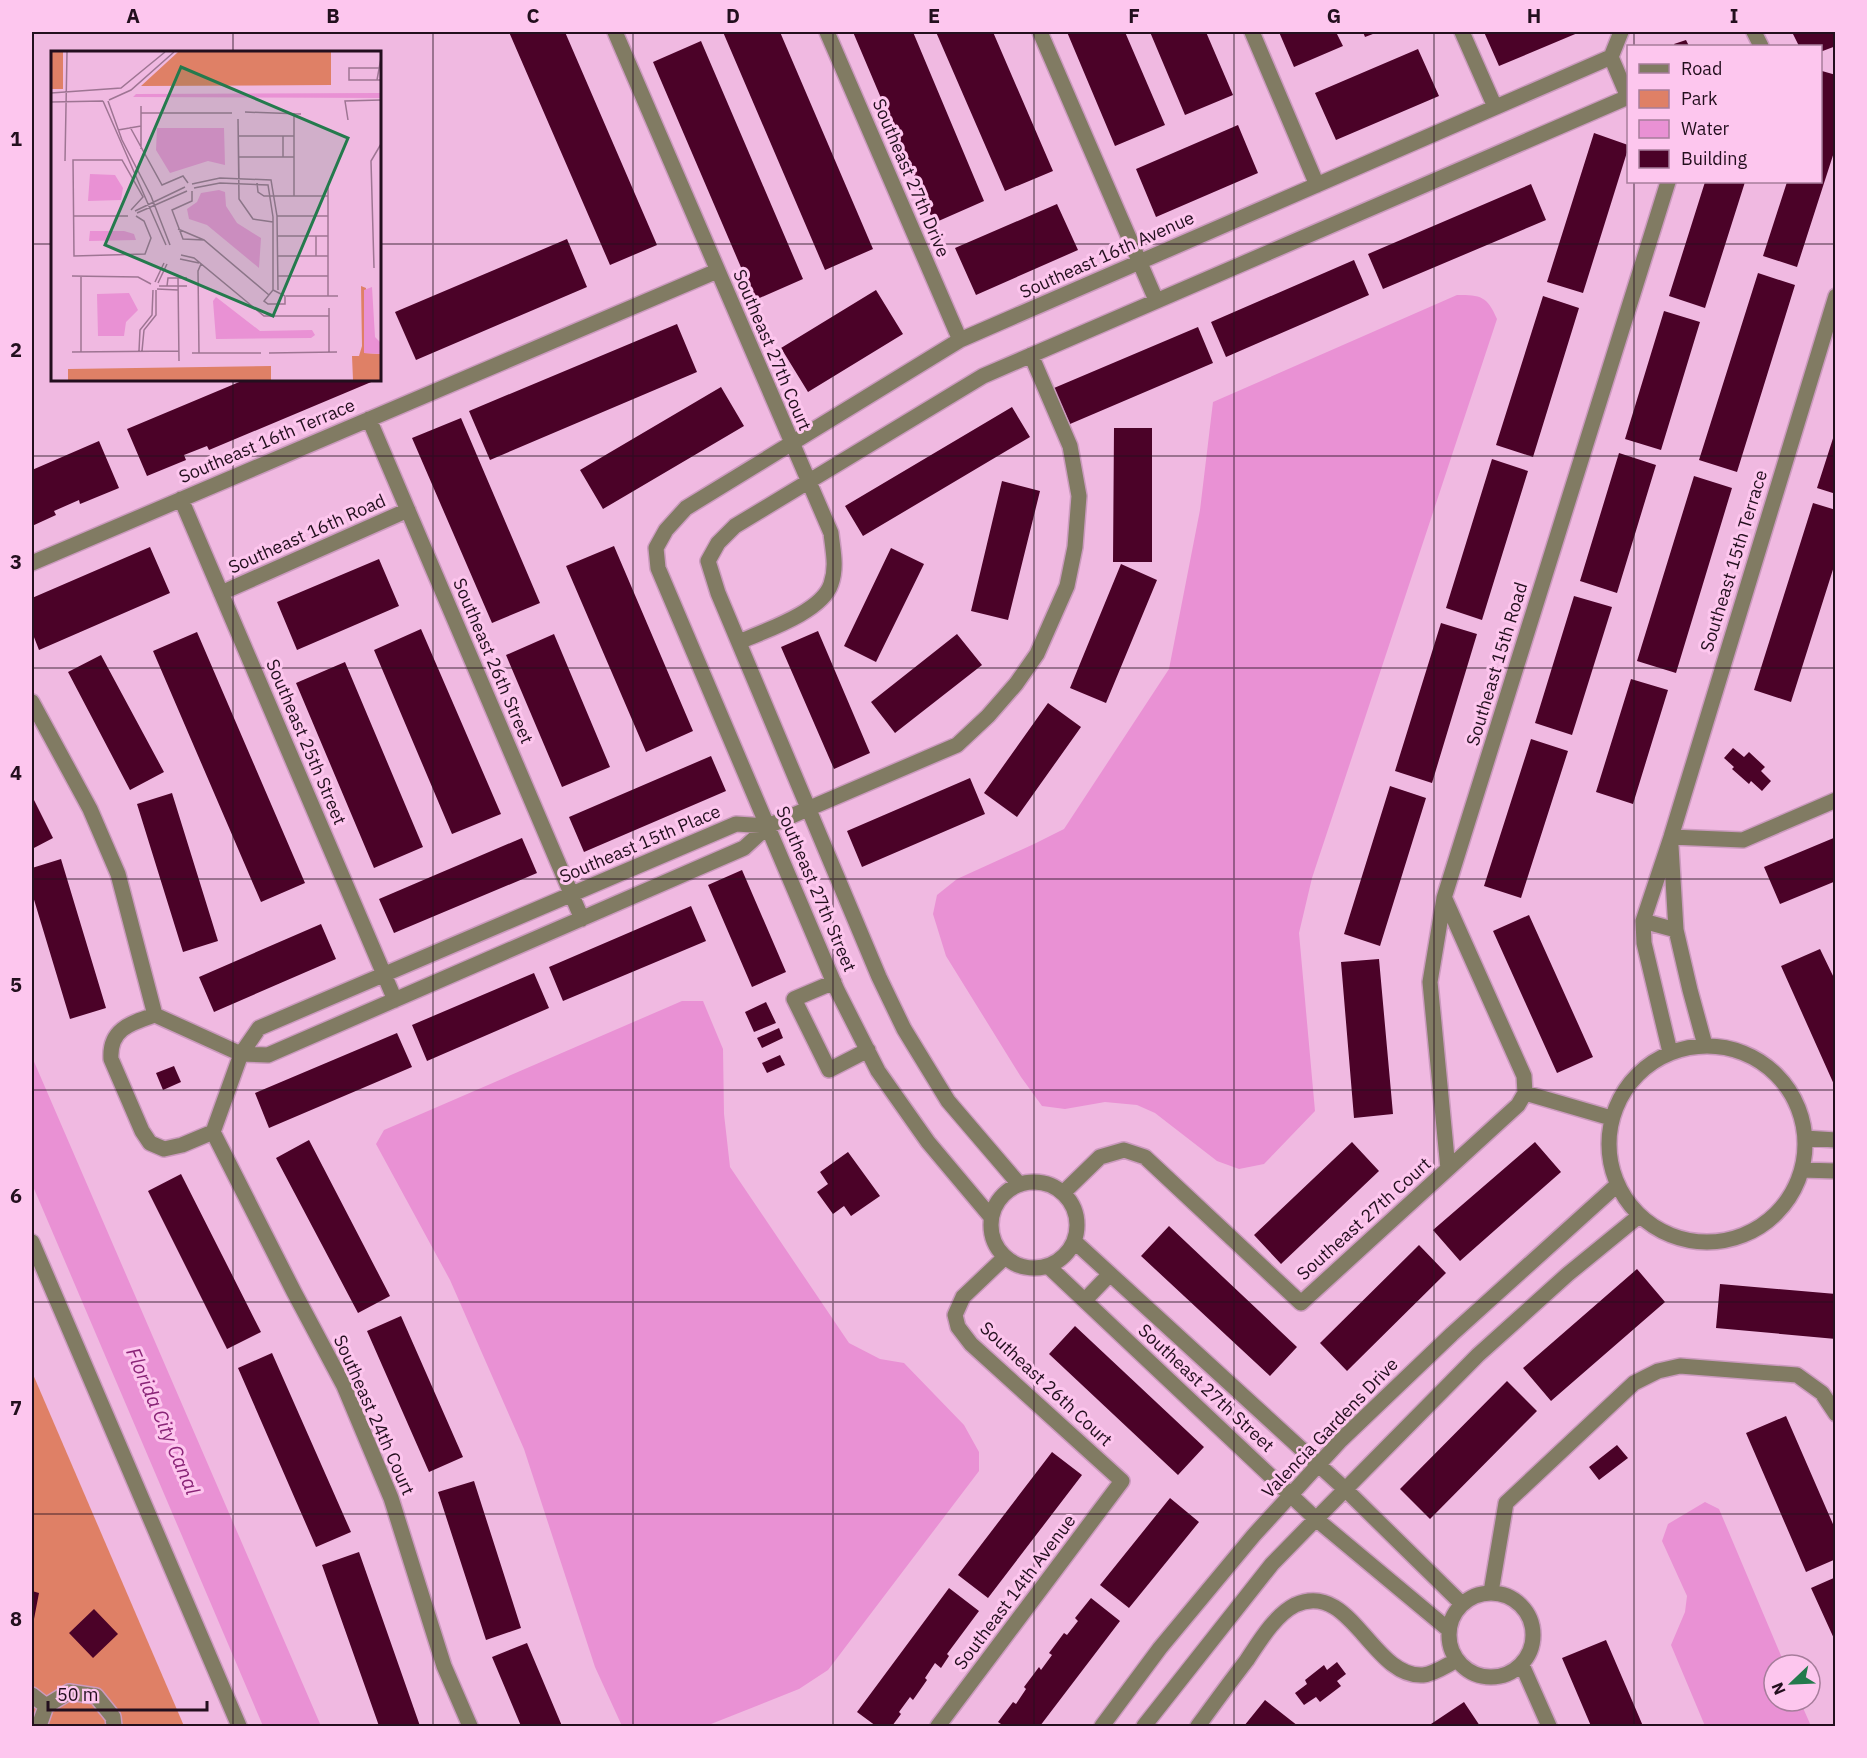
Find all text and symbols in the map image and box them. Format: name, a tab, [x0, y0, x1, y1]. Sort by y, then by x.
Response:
text: A	[126, 2, 140, 29]
text: B	[326, 2, 340, 29]
text: C	[526, 2, 540, 29]
text: D	[726, 2, 740, 29]
text: E	[928, 2, 940, 29]
text: F	[1128, 2, 1140, 29]
text: G	[1327, 2, 1341, 29]
text: H	[1527, 2, 1541, 29]
text: I	[1730, 2, 1738, 29]
legend	[1627, 45, 1822, 183]
inset map	[51, 51, 381, 381]
text: Road	[1681, 57, 1722, 80]
text: Park	[1681, 87, 1718, 110]
street label: Southeast 27th Drive	[868, 95, 955, 261]
text: Water	[1681, 117, 1730, 140]
text: 1	[10, 125, 22, 152]
text: Building	[1681, 147, 1748, 170]
street label: Southeast 16th Avenue	[1016, 206, 1198, 303]
street label: Southeast 27th Court	[728, 266, 817, 434]
text: 2	[10, 336, 22, 363]
street label: Southeast 16th Terrace	[175, 393, 358, 488]
street label: Southeast 15th Terrace	[1695, 467, 1772, 655]
street label: Southeast 16th Road	[225, 489, 389, 579]
text: 3	[10, 548, 22, 575]
street label: Southeast 26th Street	[448, 574, 539, 747]
street label: Southeast 15th Road	[1461, 579, 1532, 748]
street label: Southeast 25th Street	[261, 655, 352, 828]
text: 4	[10, 759, 22, 786]
street label: Southeast 15th Place	[556, 799, 724, 888]
street label: Southeast 27th Street	[771, 802, 862, 975]
text: 5	[10, 971, 22, 998]
street label: Southeast 27th Court	[1292, 1152, 1436, 1285]
text: 6	[10, 1182, 22, 1209]
street label: Southeast 26th Court	[975, 1316, 1117, 1451]
street label: Southeast 27th Street	[1133, 1319, 1279, 1457]
street label: Southeast 24th Court	[329, 1331, 420, 1498]
water label: Florida City Canal	[120, 1343, 207, 1499]
street label: Valencia Gardens Drive	[1257, 1353, 1403, 1503]
text: 7	[10, 1394, 22, 1421]
street label: Southeast 14th Avenue	[949, 1509, 1081, 1674]
text: 8	[10, 1605, 22, 1632]
north arrow	[1762, 1653, 1822, 1713]
scale bar	[48, 1674, 207, 1712]
text: N	[1767, 1680, 1790, 1698]
text: 50 m	[57, 1683, 99, 1706]

